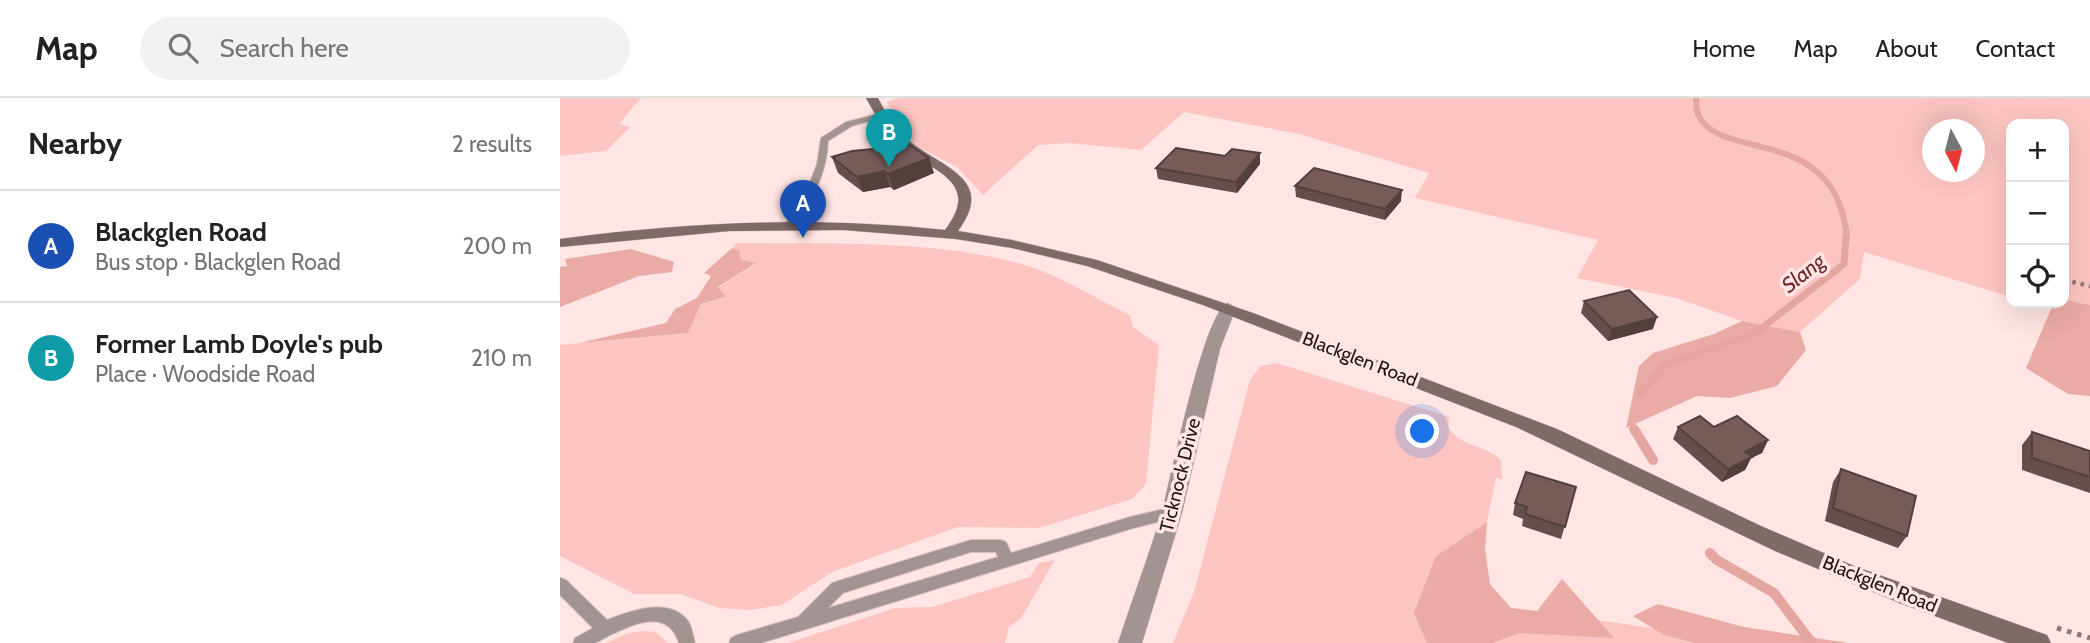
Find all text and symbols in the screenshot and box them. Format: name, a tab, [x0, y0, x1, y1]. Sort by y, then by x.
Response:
search box	[140, 17, 630, 80]
text: Map	[35, 28, 98, 68]
icon: search	[164, 29, 202, 67]
text: Search here	[220, 32, 349, 64]
text: Home	[1692, 34, 1755, 63]
text: Map	[1793, 34, 1838, 63]
text: About	[1876, 34, 1938, 63]
text: Contact	[1976, 34, 2055, 63]
pin: B	[866, 109, 912, 167]
north arrow	[1922, 119, 1985, 182]
map controls	[2006, 119, 2069, 308]
button: +	[2006, 119, 2069, 182]
text: Nearby	[28, 125, 122, 162]
text: 2 results	[452, 130, 532, 158]
pin: A	[780, 180, 826, 238]
button: −	[2006, 182, 2069, 245]
text: Blackglen Road	[95, 216, 267, 248]
text: A	[44, 232, 58, 260]
text: 200 m	[462, 232, 532, 260]
button: locate	[2006, 245, 2069, 308]
text: Bus stop · Blackglen Road	[95, 248, 341, 276]
water label: Slang	[1776, 248, 1831, 298]
street label: Blackglen Road	[1299, 327, 1421, 391]
text: Former Lamb Doyle's pub	[95, 328, 383, 360]
text: B	[44, 344, 58, 372]
text: 210 m	[471, 344, 532, 372]
text: Place · Woodside Road	[95, 360, 315, 388]
your location	[1405, 414, 1439, 448]
street label: Ticknock Drive	[1155, 416, 1205, 534]
street label: Blackglen Road	[1819, 551, 1941, 617]

